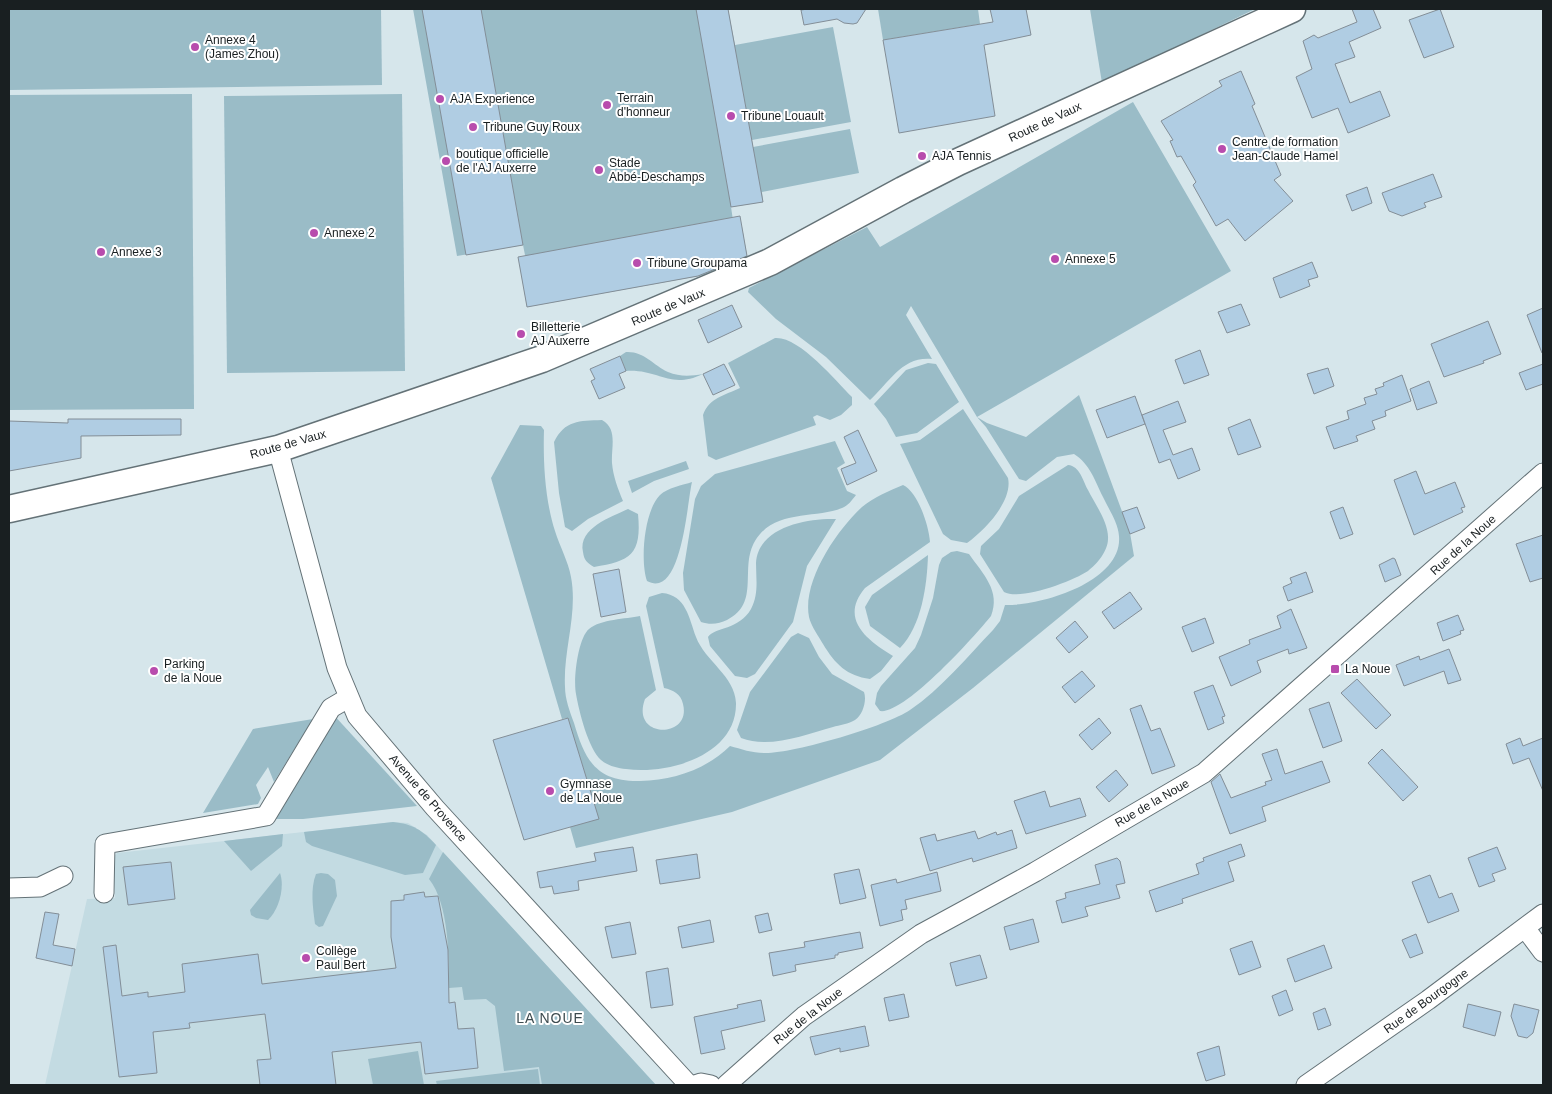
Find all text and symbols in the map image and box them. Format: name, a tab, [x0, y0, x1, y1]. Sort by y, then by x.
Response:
place label: Annexe 4 (James Zhou)	[205, 33, 279, 61]
marker: Annexe 4 (James Zhou)	[189, 41, 201, 53]
place label: Terrain d'honneur	[617, 91, 670, 119]
place label: AJA Experience	[450, 92, 535, 106]
marker: AJA Experience	[434, 93, 446, 105]
marker: Terrain d'honneur	[601, 99, 613, 111]
street label: Route de Vaux	[1006, 99, 1084, 145]
place label: Tribune Louault	[741, 109, 825, 123]
marker: Tribune Louault	[725, 110, 737, 122]
place label: Tribune Guy Roux	[483, 120, 580, 134]
marker: Tribune Guy Roux	[467, 121, 479, 133]
place label: Centre de formation Jean-Claude Hamel	[1232, 135, 1338, 163]
marker: Centre de formation Jean-Claude Hamel	[1216, 143, 1228, 155]
place label: boutique officielle de l'AJ Auxerre	[456, 147, 549, 175]
place label: AJA Tennis	[932, 149, 991, 163]
marker: AJA Tennis	[916, 150, 928, 162]
marker: boutique officielle de l'AJ Auxerre	[440, 155, 452, 167]
place label: Stade Abbé-Deschamps	[609, 156, 704, 184]
marker: Stade Abbé-Deschamps	[593, 164, 605, 176]
place label: Annexe 2	[324, 226, 375, 240]
marker: Annexe 2	[308, 227, 320, 239]
place label: Annexe 3	[111, 245, 162, 259]
marker: Annexe 3	[95, 246, 107, 258]
place label: Annexe 5	[1065, 252, 1116, 266]
marker: Annexe 5	[1049, 253, 1061, 265]
place label: Tribune Groupama	[647, 256, 748, 270]
marker: Tribune Groupama	[631, 257, 643, 269]
street label: Route de Vaux	[629, 285, 707, 329]
place label: Billetterie AJ Auxerre	[531, 320, 590, 348]
marker: Billetterie AJ Auxerre	[515, 328, 527, 340]
street label: Route de Vaux	[248, 426, 328, 462]
street label: Rue de la Noue	[1427, 512, 1499, 578]
place label: Parking de la Noue	[164, 657, 222, 685]
place label: La Noue	[1345, 662, 1391, 676]
marker: La Noue	[1329, 663, 1341, 675]
marker: Parking de la Noue	[148, 665, 160, 677]
street label: Avenue de Provence	[386, 751, 470, 845]
street label: Rue de la Noue	[1112, 776, 1192, 830]
place label: Gymnase de La Noue	[560, 777, 622, 805]
marker: Gymnase de La Noue	[544, 785, 556, 797]
place label: Collège Paul Bert	[316, 944, 366, 972]
marker: Collège Paul Bert	[300, 952, 312, 964]
street label: Rue de Bourgogne	[1381, 966, 1471, 1036]
street label: Rue de la Noue	[771, 985, 845, 1047]
district label: LA NOUE	[516, 1010, 584, 1026]

